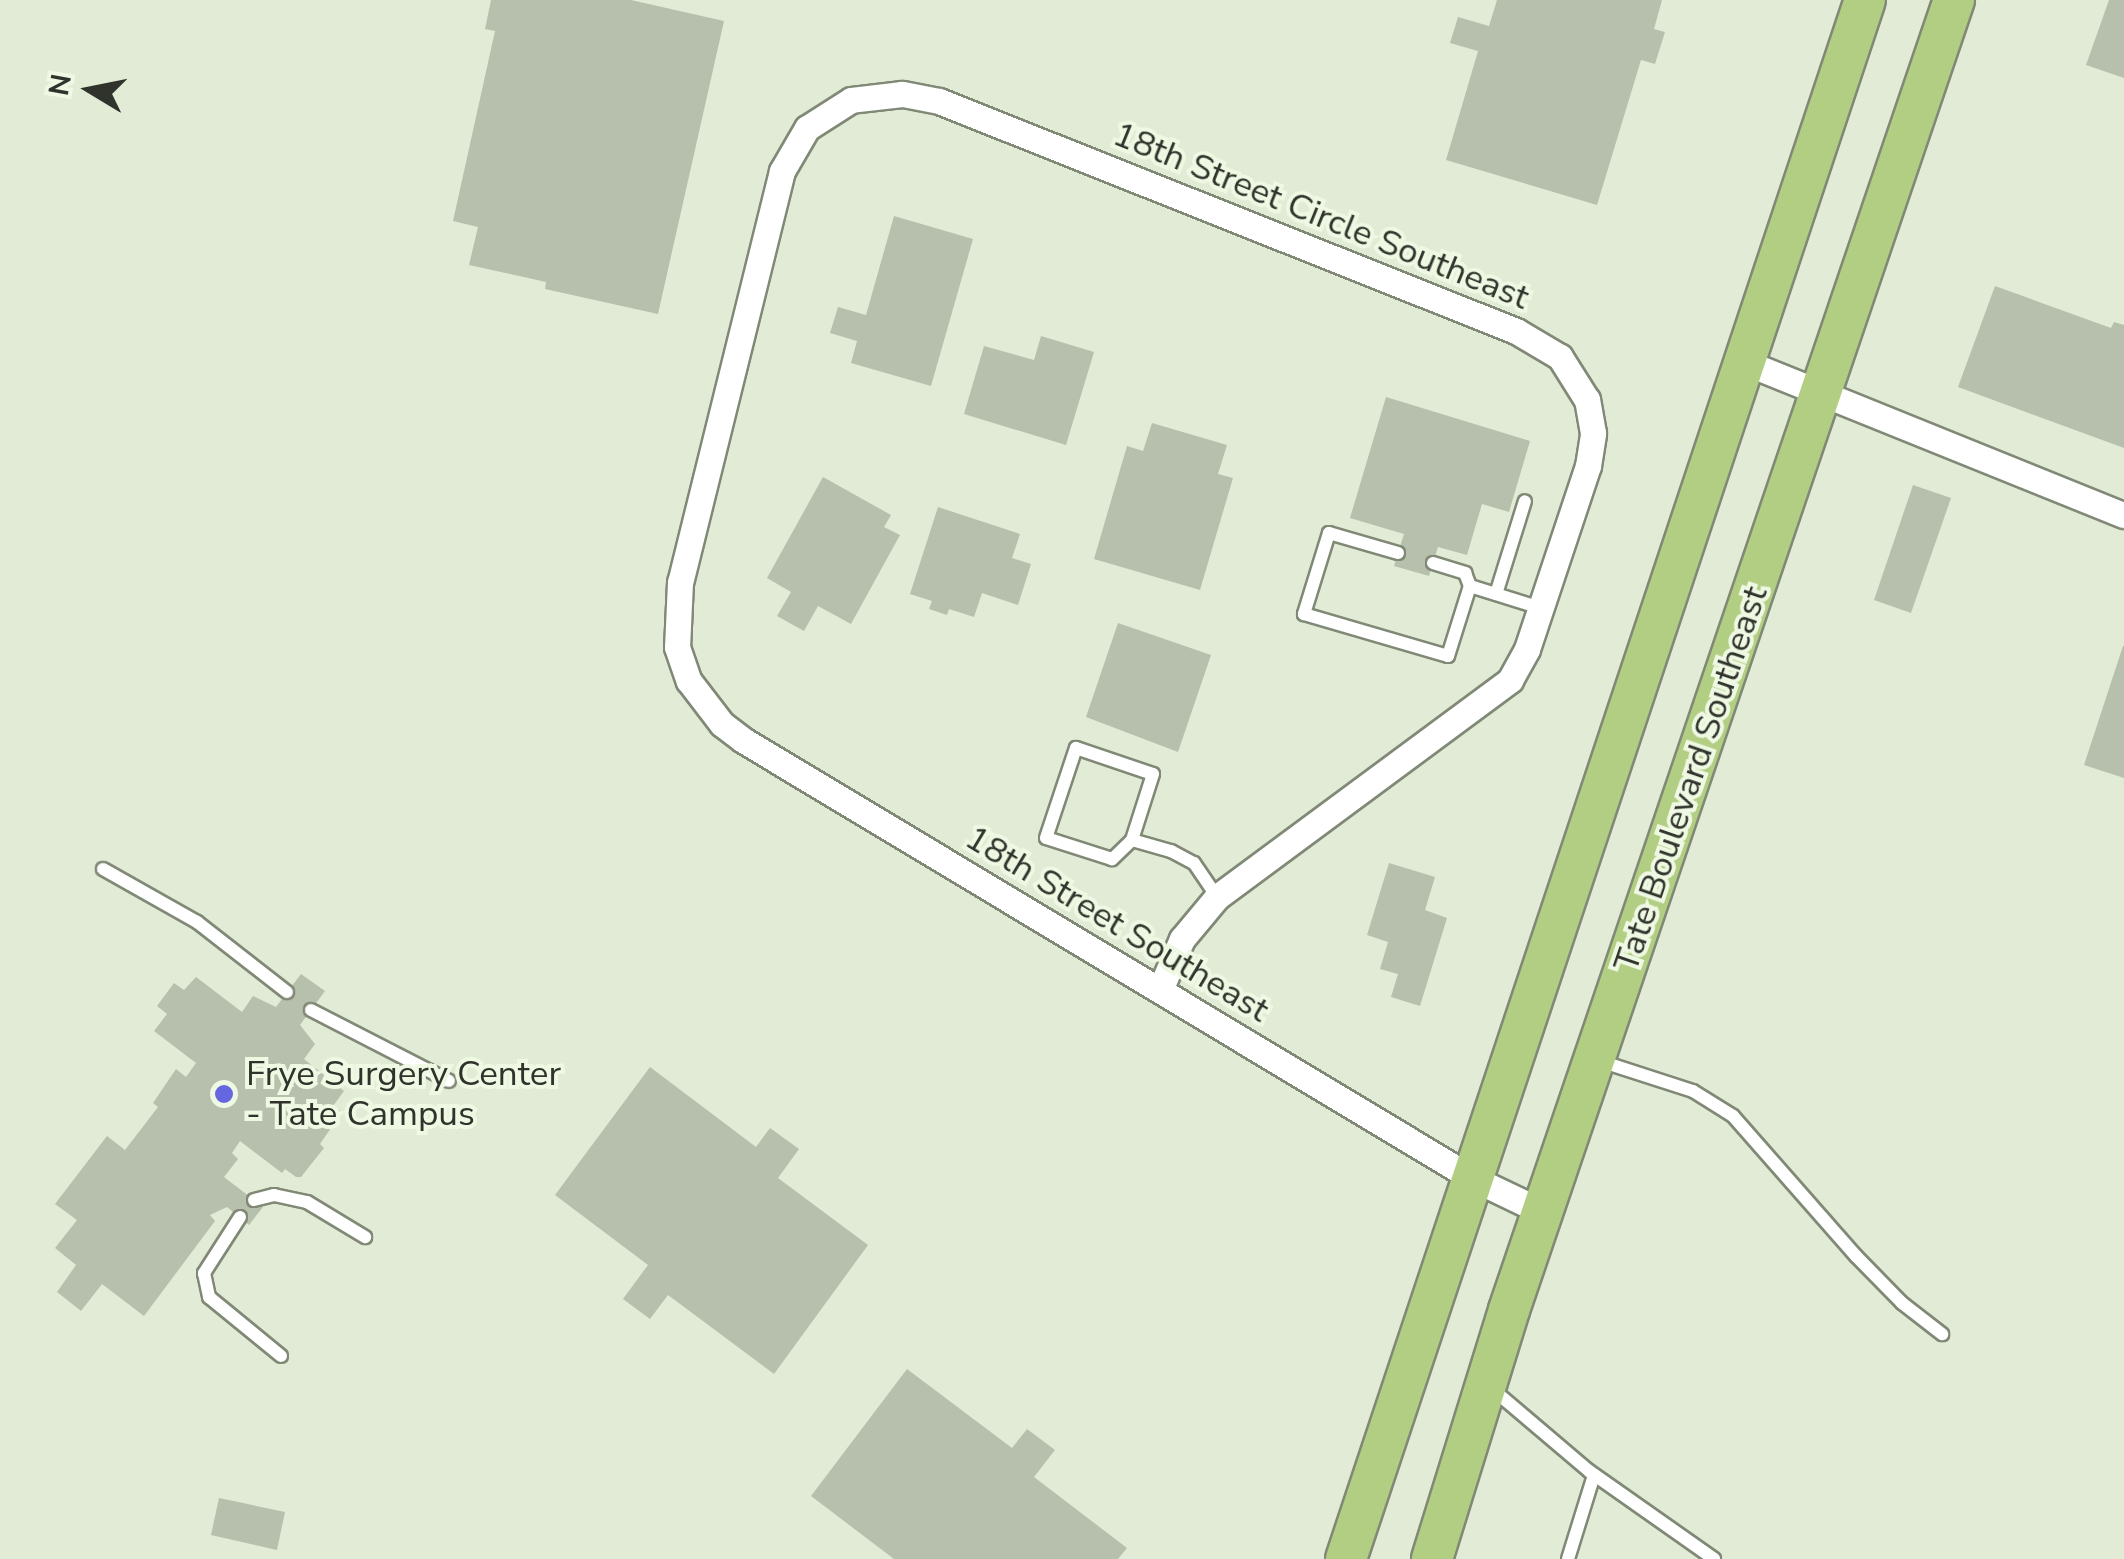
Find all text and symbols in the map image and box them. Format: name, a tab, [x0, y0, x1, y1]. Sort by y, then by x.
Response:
north arrow	[40, 40, 140, 140]
text: N	[40, 71, 81, 98]
street label: 18th Street Circle Southeast	[1107, 113, 1535, 319]
street label: Tate Boulevard Southeast	[1605, 581, 1777, 977]
street label: 18th Street Southeast	[958, 817, 1276, 1031]
place label: Frye Surgery Center - Tate Campus	[246, 1053, 561, 1135]
marker: Frye Surgery Center - Tate Campus	[211, 1081, 237, 1107]

